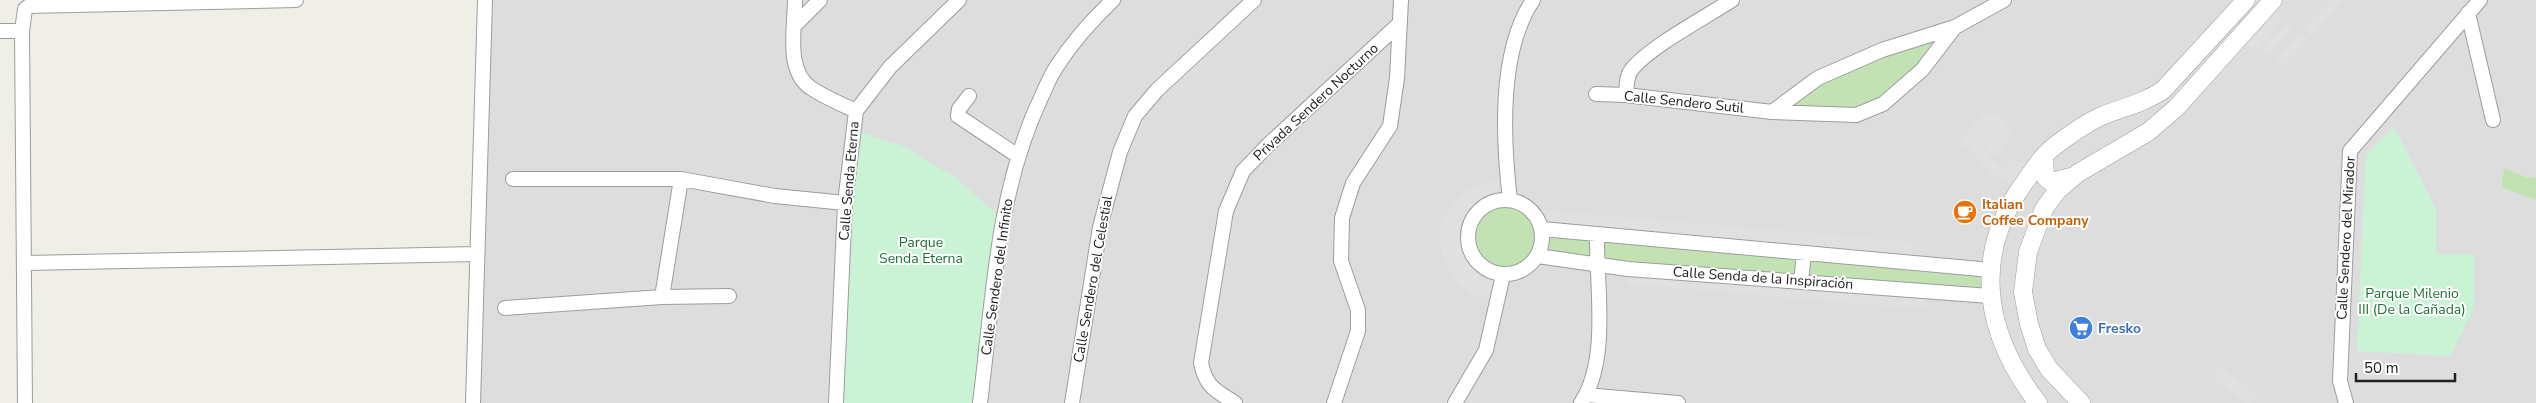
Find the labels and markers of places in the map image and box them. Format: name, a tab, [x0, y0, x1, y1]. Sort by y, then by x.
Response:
place label: Italian Coffee Company	[1982, 195, 2089, 230]
cafe icon: Italian Coffee Company	[1952, 199, 1978, 225]
supermarket icon: Fresko	[2068, 315, 2094, 341]
place label: Fresko	[2098, 319, 2141, 338]

